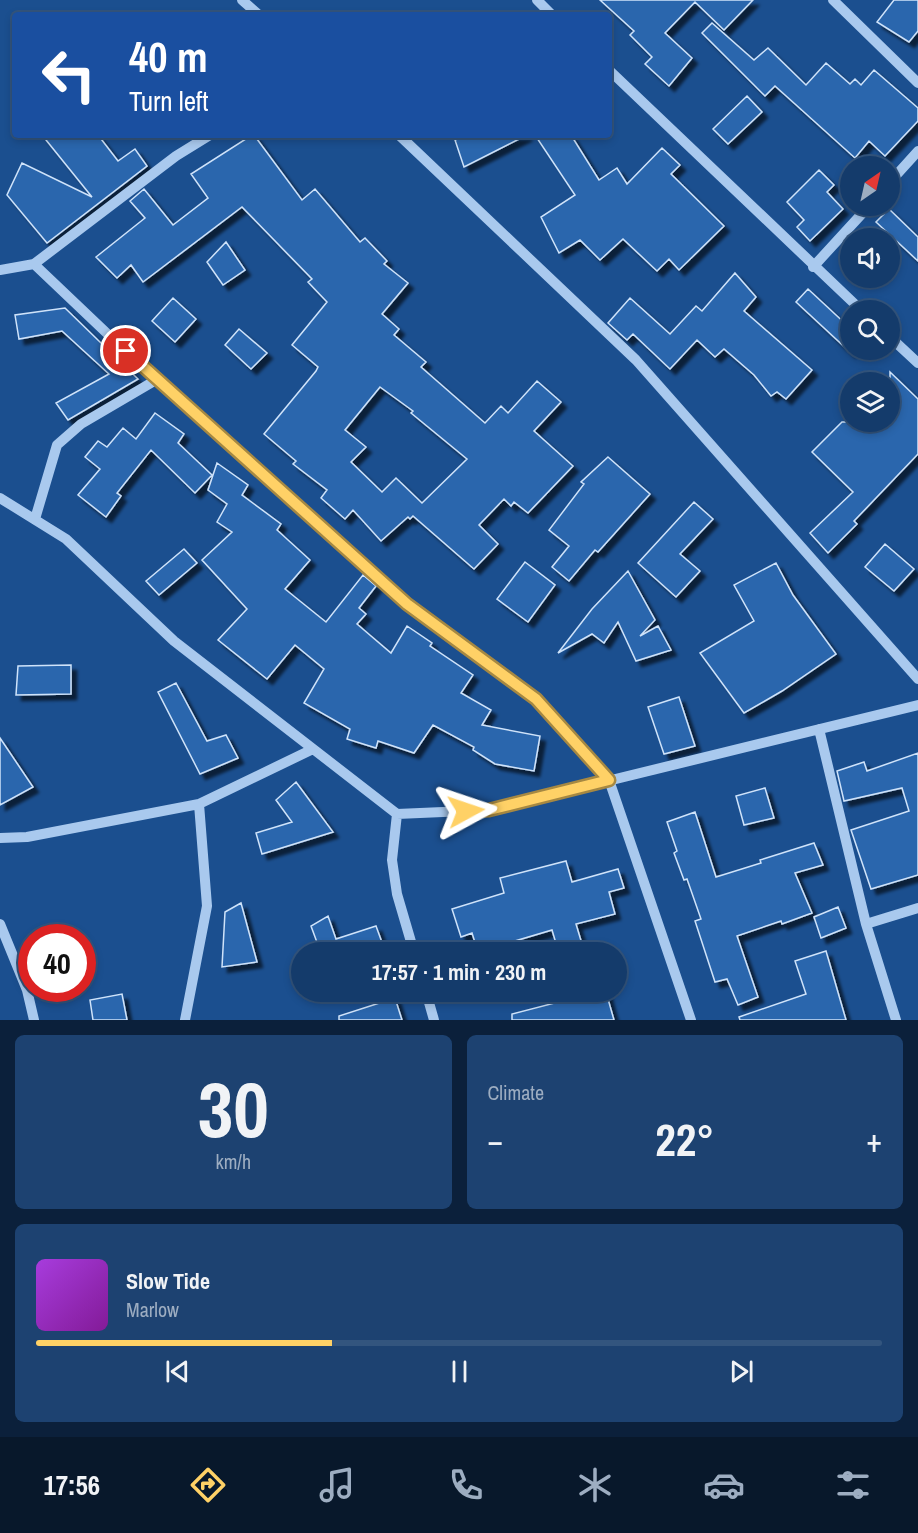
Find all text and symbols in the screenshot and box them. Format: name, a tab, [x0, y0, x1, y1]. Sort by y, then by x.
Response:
text: 40 m	[129, 29, 208, 85]
icon: left	[30, 36, 108, 114]
text: Turn left	[129, 83, 208, 119]
north arrow	[840, 156, 900, 216]
map controls	[840, 156, 900, 432]
button: sound	[840, 228, 900, 288]
button: search	[840, 300, 900, 360]
pin	[100, 325, 151, 376]
icon: arrive	[109, 334, 142, 367]
button: layers	[840, 372, 900, 432]
position arrow	[434, 779, 498, 843]
speed limit sign: 40	[18, 924, 96, 1002]
text: 17:57 · 1 min · 230 m	[372, 957, 546, 987]
text: 30	[198, 1056, 269, 1161]
text: Climate	[488, 1079, 544, 1106]
text: 22°	[655, 1109, 714, 1170]
text: −	[488, 1118, 503, 1162]
text: +	[866, 1118, 882, 1162]
text: km/h	[215, 1148, 251, 1175]
text: Slow Tide	[126, 1266, 210, 1296]
text: Marlow	[126, 1296, 179, 1323]
icon: previous	[161, 1355, 194, 1388]
icon: pause	[443, 1355, 476, 1388]
icon: next	[725, 1355, 758, 1388]
icon: directions	[187, 1464, 229, 1506]
icon: music	[316, 1464, 358, 1506]
icon: phone	[445, 1464, 487, 1506]
icon: climate	[574, 1464, 616, 1506]
icon: car	[703, 1464, 745, 1506]
icon: filters	[832, 1464, 874, 1506]
text: 17:56	[44, 1467, 100, 1503]

